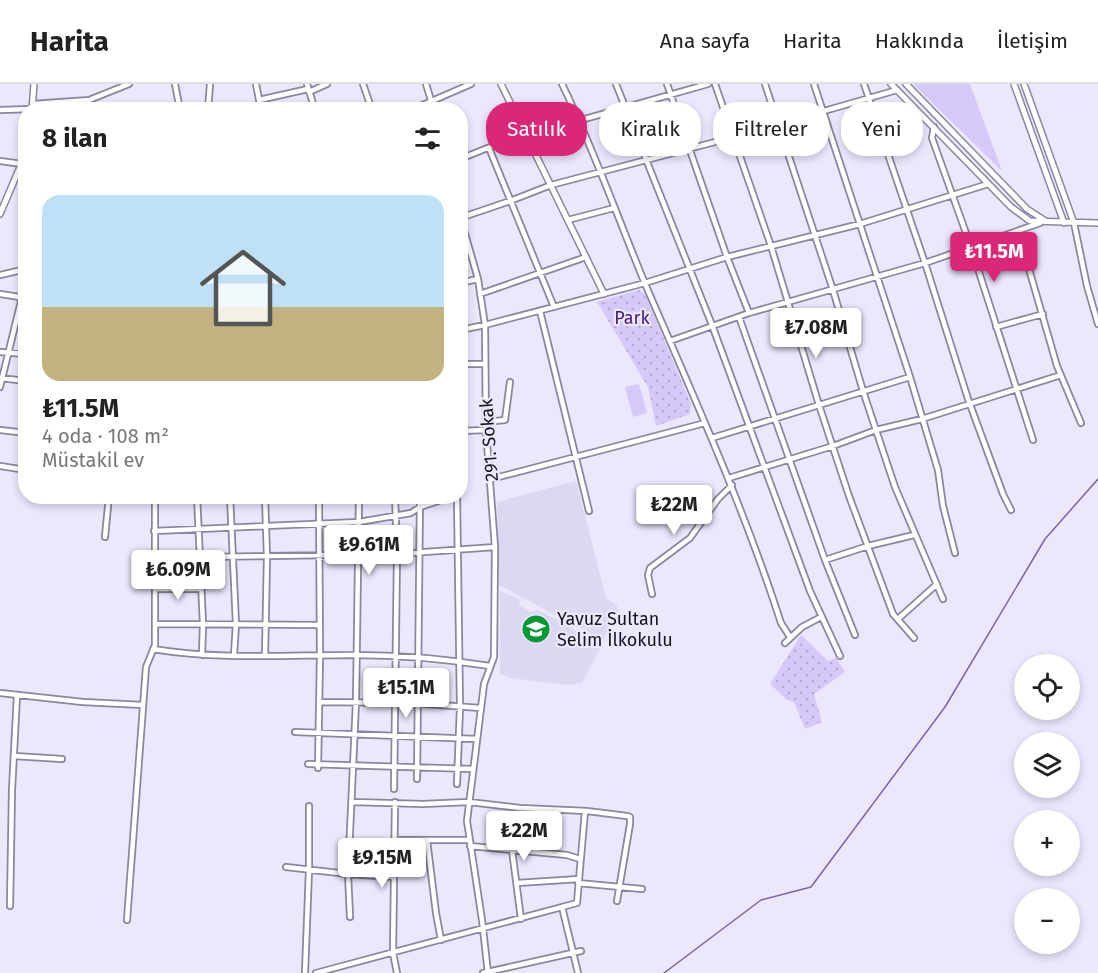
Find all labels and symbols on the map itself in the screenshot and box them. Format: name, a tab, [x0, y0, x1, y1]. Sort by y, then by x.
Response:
pin: ₺11.5M	[945, 232, 1043, 283]
park label: Park	[614, 307, 650, 329]
pin: ₺7.08M	[767, 308, 865, 359]
street label: 291. Sokak	[475, 397, 503, 482]
pin: ₺22M	[638, 485, 710, 536]
pin: ₺9.61M	[320, 525, 418, 576]
pin: ₺6.09M	[129, 550, 227, 601]
place label: Yavuz Sultan Selim İlkokulu	[557, 608, 673, 651]
school or university icon: Yavuz Sultan Selim İlkokulu	[520, 613, 552, 645]
pin: ₺15.1M	[357, 668, 455, 719]
pin: ₺22M	[488, 811, 560, 862]
pin: ₺9.15M	[333, 838, 431, 889]

